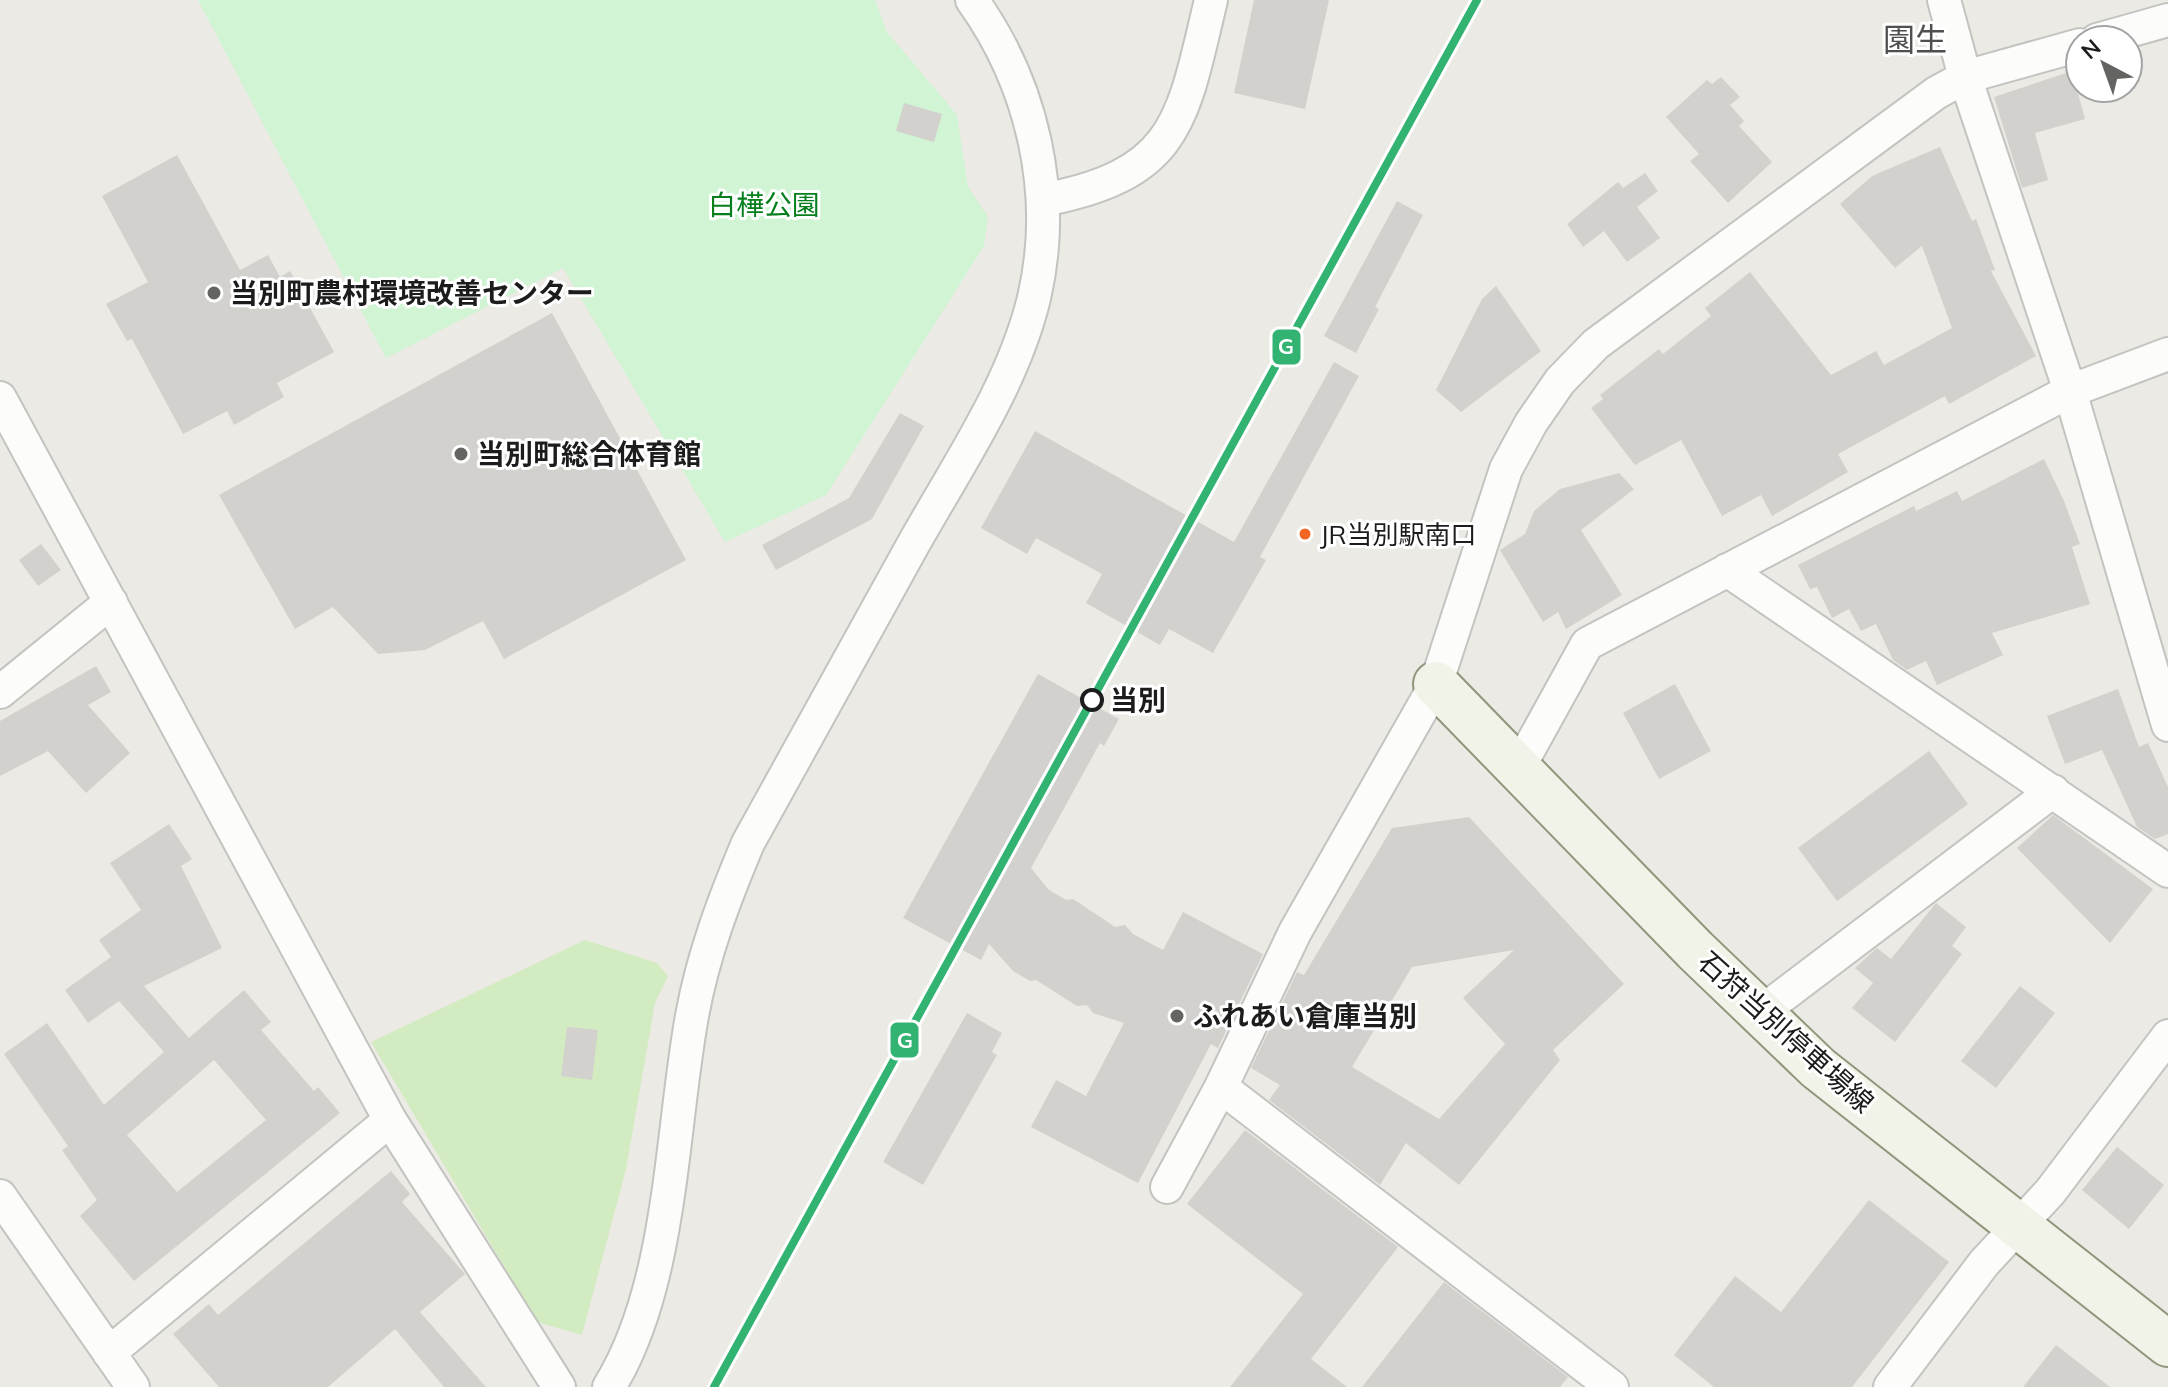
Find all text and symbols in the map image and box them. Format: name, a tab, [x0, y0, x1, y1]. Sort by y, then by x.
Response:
district label: 園生	[1883, 19, 1947, 59]
north arrow	[2064, 24, 2144, 104]
text: N	[2075, 33, 2106, 65]
park label: 白樺公園	[708, 187, 820, 222]
place label: 当別町農村環境改善センター	[230, 275, 594, 310]
marker: 当別町農村環境改善センター	[205, 284, 223, 302]
line badge: G	[1271, 328, 1302, 366]
text: G	[1278, 332, 1294, 360]
place label: 当別町総合体育館	[477, 436, 701, 471]
marker: 当別町総合体育館	[452, 445, 470, 463]
place label: JR当別駅南口	[1320, 518, 1477, 551]
marker: JR当別駅南口	[1297, 526, 1313, 542]
place label: 当別	[1110, 682, 1166, 717]
marker: 当別	[1081, 689, 1103, 711]
street label: 石狩当別停車場線	[1691, 944, 1881, 1120]
place label: ふれあい倉庫当別	[1193, 998, 1417, 1033]
marker: ふれあい倉庫当別	[1168, 1007, 1186, 1025]
line badge: G	[889, 1021, 920, 1059]
text: G	[897, 1026, 913, 1054]

